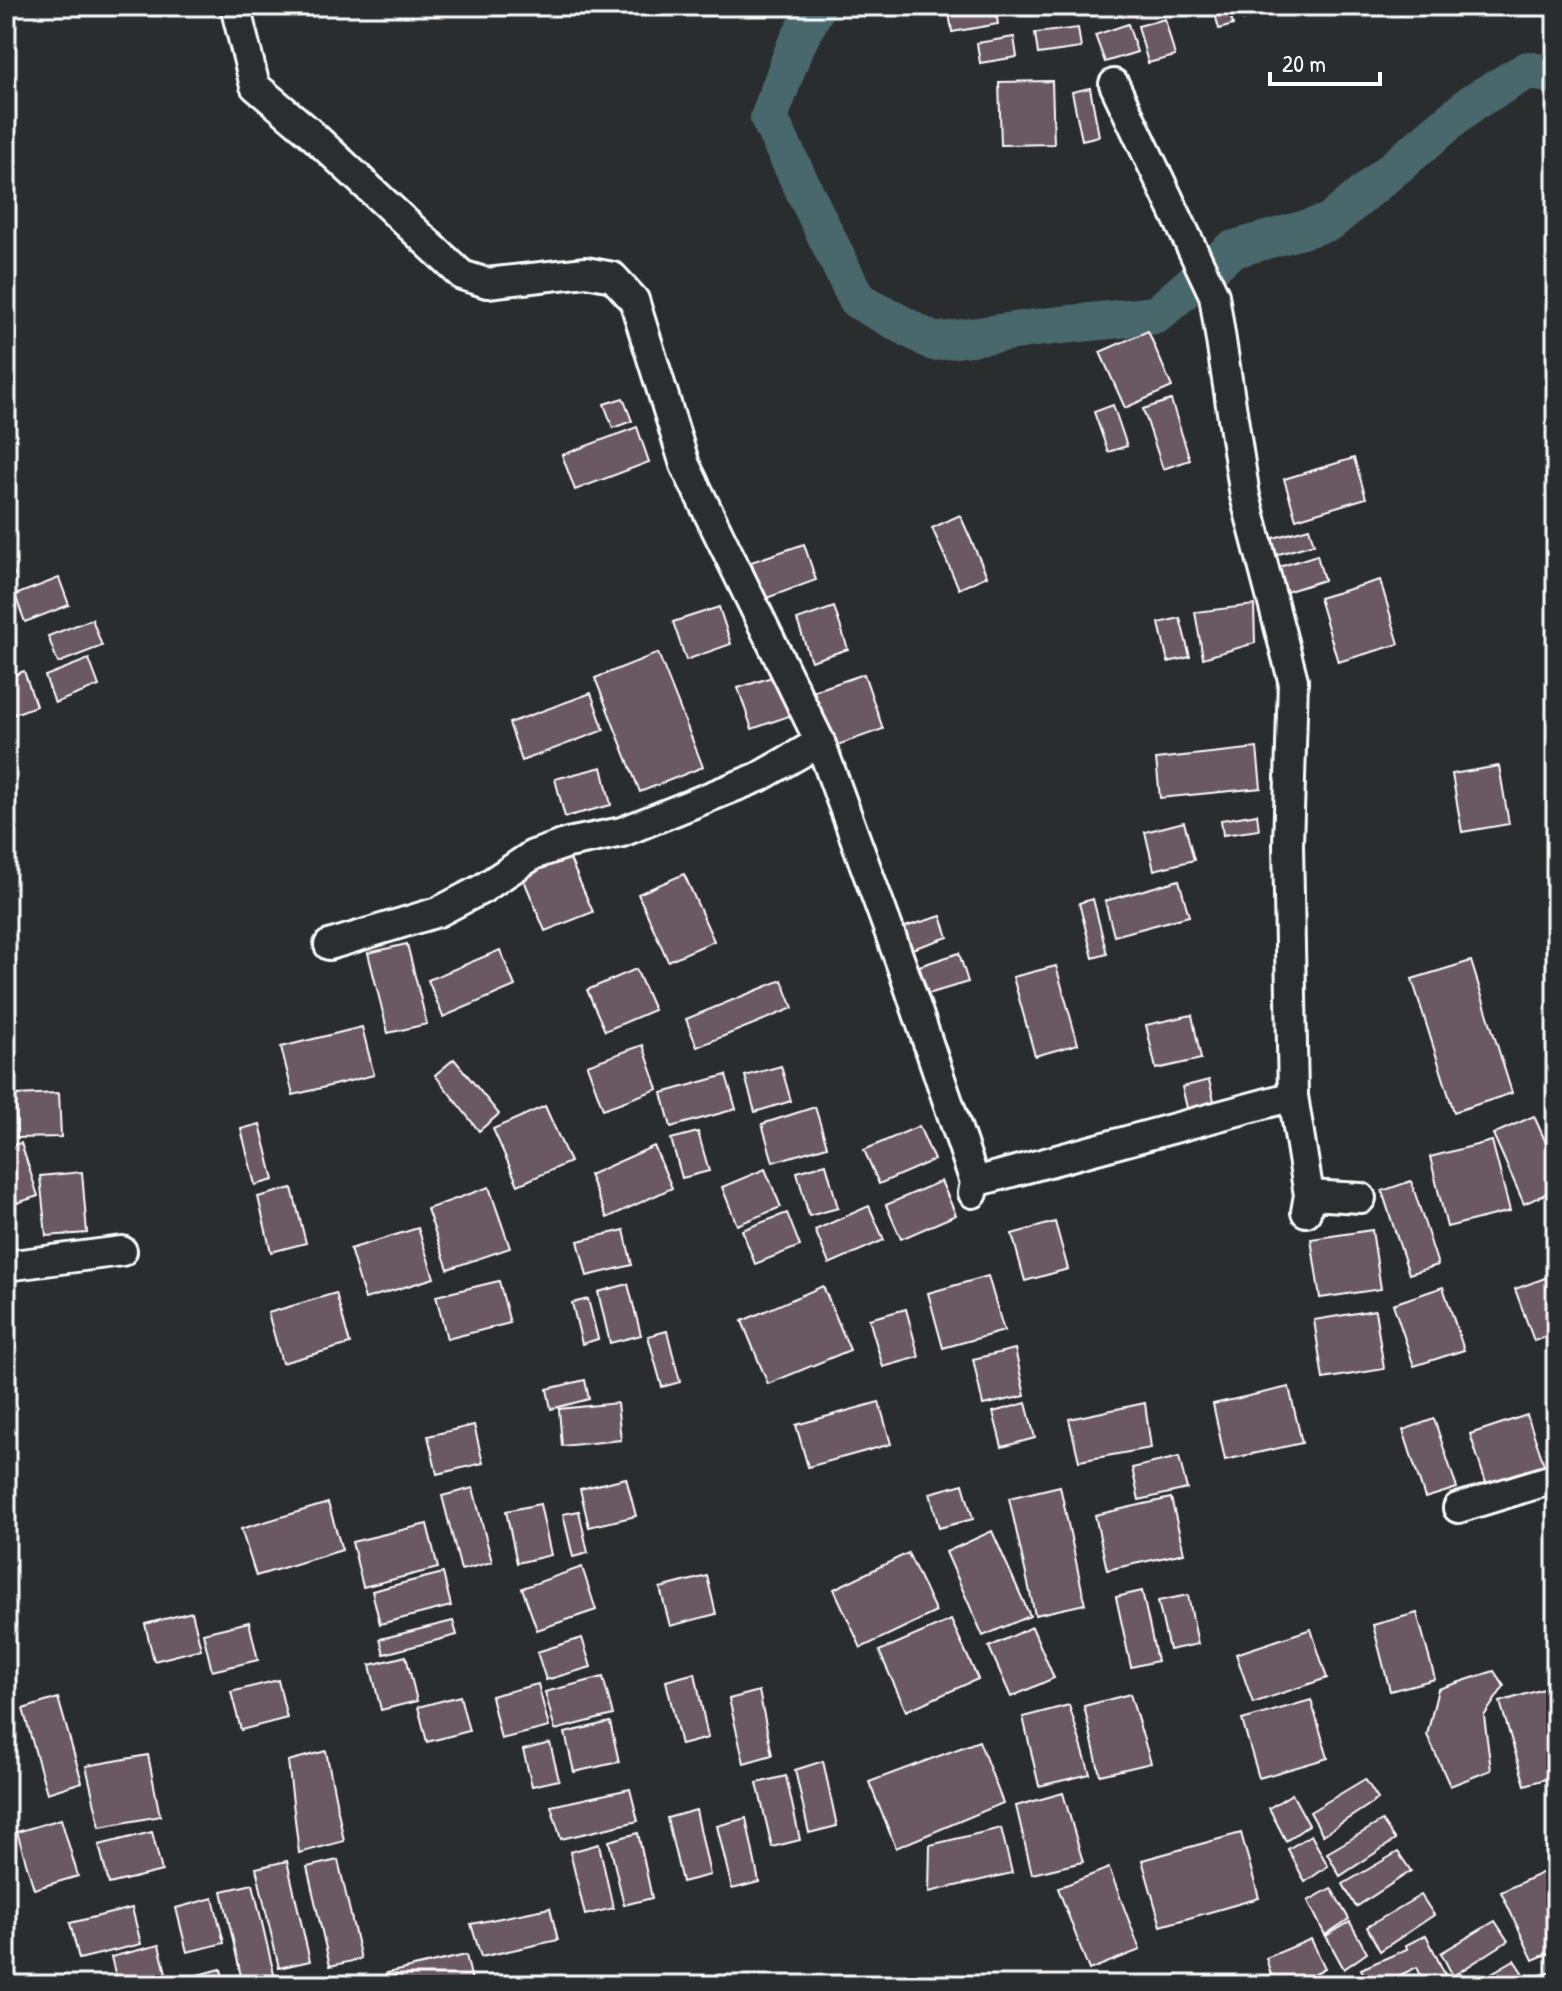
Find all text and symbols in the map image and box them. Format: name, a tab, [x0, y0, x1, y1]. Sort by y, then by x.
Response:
scale bar	[1270, 36, 1380, 86]
text: 20 m	[1282, 47, 1326, 79]

